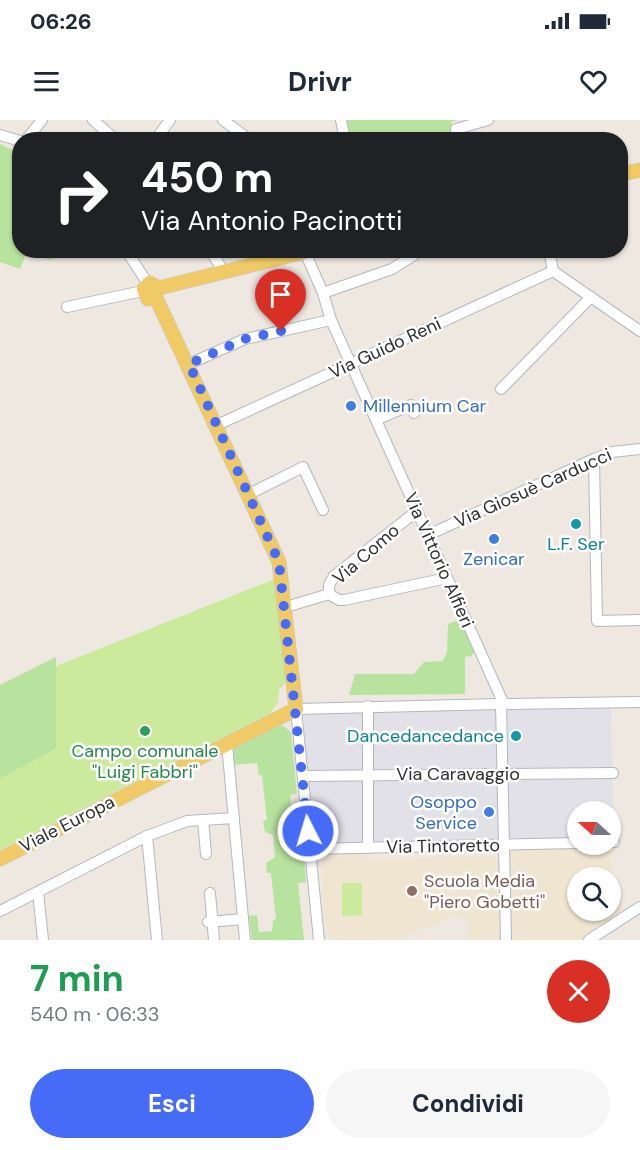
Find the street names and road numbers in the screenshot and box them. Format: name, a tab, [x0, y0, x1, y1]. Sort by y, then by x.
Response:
street label: Via Guido Reni	[325, 312, 445, 384]
street label: Via Giosuè Carducci	[451, 443, 615, 533]
street label: Via Vittorio Alfieri	[398, 489, 480, 631]
street label: Via Como	[327, 518, 405, 590]
street label: Via Caravaggio	[396, 762, 520, 786]
street label: Viale Europa	[15, 790, 119, 858]
street label: Via Tintoretto	[386, 833, 500, 859]

